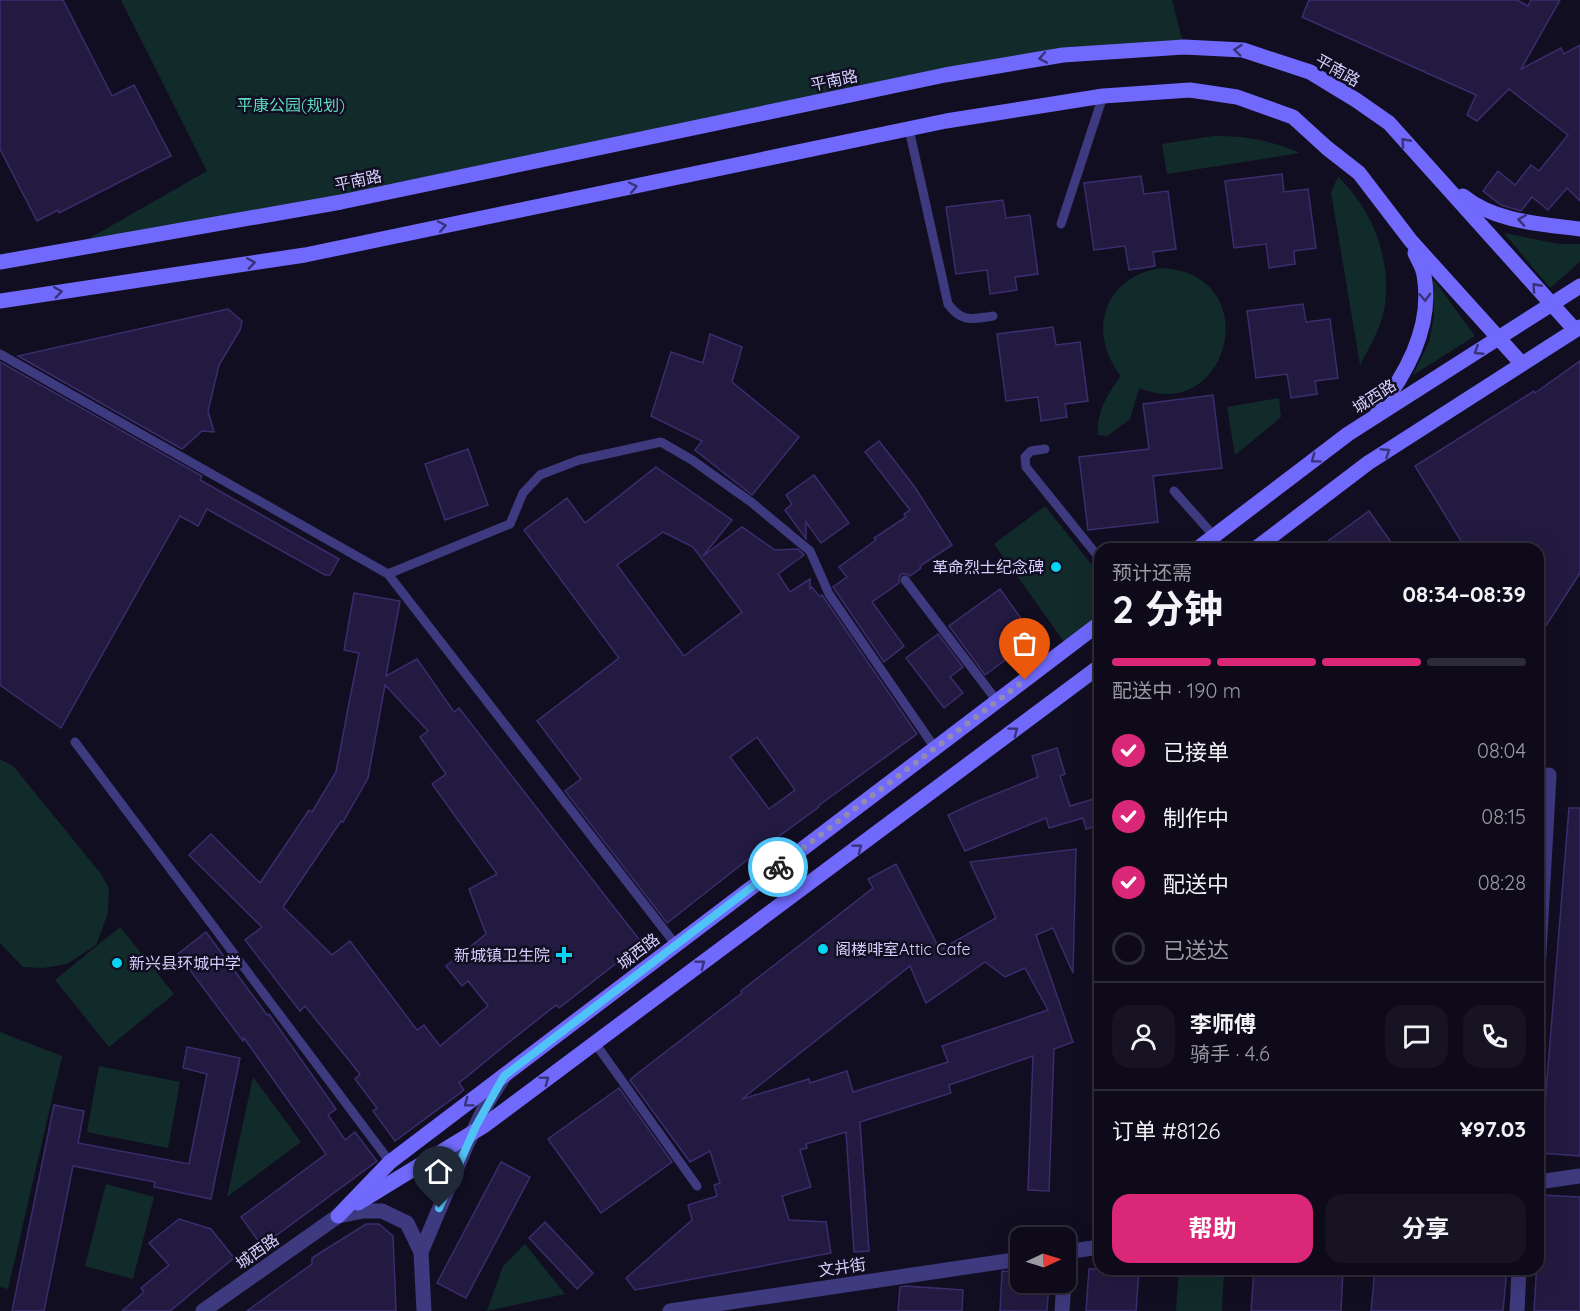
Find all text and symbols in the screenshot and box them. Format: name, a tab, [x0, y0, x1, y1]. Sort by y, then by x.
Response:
one-way arrow	[1233, 44, 1242, 57]
street label: 平南路	[1312, 50, 1364, 90]
one-way arrow	[1039, 52, 1048, 64]
street label: 平南路	[808, 65, 860, 95]
park label: 平康公园(规划)	[237, 95, 345, 115]
one-way arrow	[1401, 138, 1412, 149]
street label: 平南路	[332, 165, 384, 195]
one-way arrow	[628, 181, 638, 194]
one-way arrow	[1517, 215, 1527, 227]
one-way arrow	[437, 220, 447, 233]
one-way arrow	[246, 258, 255, 270]
one-way arrow	[1532, 284, 1543, 294]
one-way arrow	[52, 286, 62, 299]
one-way arrow	[1418, 293, 1431, 302]
one-way arrow	[1473, 344, 1484, 355]
street label: 城西路	[1348, 375, 1400, 417]
one-way arrow	[1380, 447, 1390, 459]
one-way arrow	[1311, 452, 1322, 463]
place label: 革命烈士纪念碑	[932, 557, 1044, 577]
marker: 革命烈士纪念碑	[1049, 560, 1063, 574]
text: 预计还需	[1112, 560, 1192, 585]
text: 08:34–08:39	[1402, 580, 1526, 608]
text: 2 分钟	[1112, 584, 1223, 633]
pin	[999, 618, 1050, 680]
icon: bag	[1008, 627, 1041, 660]
text: 配送中 · 190 m	[1112, 678, 1241, 703]
one-way arrow	[1008, 727, 1019, 738]
icon: check	[1112, 734, 1145, 767]
text: 已接单	[1163, 738, 1229, 766]
text: 08:04	[1477, 738, 1526, 763]
icon: check	[1112, 800, 1145, 833]
text: 制作中	[1163, 804, 1229, 832]
text: 08:15	[1481, 804, 1526, 829]
courier	[748, 837, 808, 897]
one-way arrow	[851, 844, 862, 855]
icon: bike	[762, 851, 795, 884]
icon: check	[1112, 866, 1145, 899]
text: 配送中	[1163, 870, 1229, 898]
text: 08:28	[1478, 870, 1526, 895]
street label: 城西路	[613, 929, 663, 973]
text: 已送达	[1163, 936, 1229, 964]
place label: 阁楼啡室Attic Cafe	[835, 939, 971, 959]
marker: 阁楼啡室Attic Cafe	[816, 942, 830, 956]
place label: 新城镇卫生院	[454, 945, 550, 965]
marker: 新城镇卫生院	[555, 946, 573, 964]
place label: 新兴县环城中学	[129, 953, 241, 973]
marker: 新兴县环城中学	[110, 956, 124, 970]
one-way arrow	[695, 960, 706, 971]
button: person	[1112, 1005, 1175, 1068]
button: chat	[1385, 1005, 1448, 1068]
button: phone	[1463, 1005, 1526, 1068]
text: 李师傅	[1190, 1010, 1256, 1038]
text: 骑手 · 4.6	[1190, 1041, 1270, 1066]
one-way arrow	[538, 1076, 549, 1087]
one-way arrow	[464, 1096, 475, 1107]
text: ¥97.03	[1460, 1115, 1526, 1143]
text: 订单 #8126	[1112, 1117, 1220, 1145]
pin	[413, 1146, 464, 1208]
icon: home	[422, 1155, 455, 1188]
button: 帮助	[1112, 1194, 1313, 1263]
button: 分享	[1325, 1194, 1526, 1263]
north arrow	[1010, 1227, 1076, 1293]
map controls	[1010, 1227, 1076, 1293]
street label: 城西路	[232, 1229, 282, 1273]
street label: 文井街	[817, 1254, 867, 1280]

